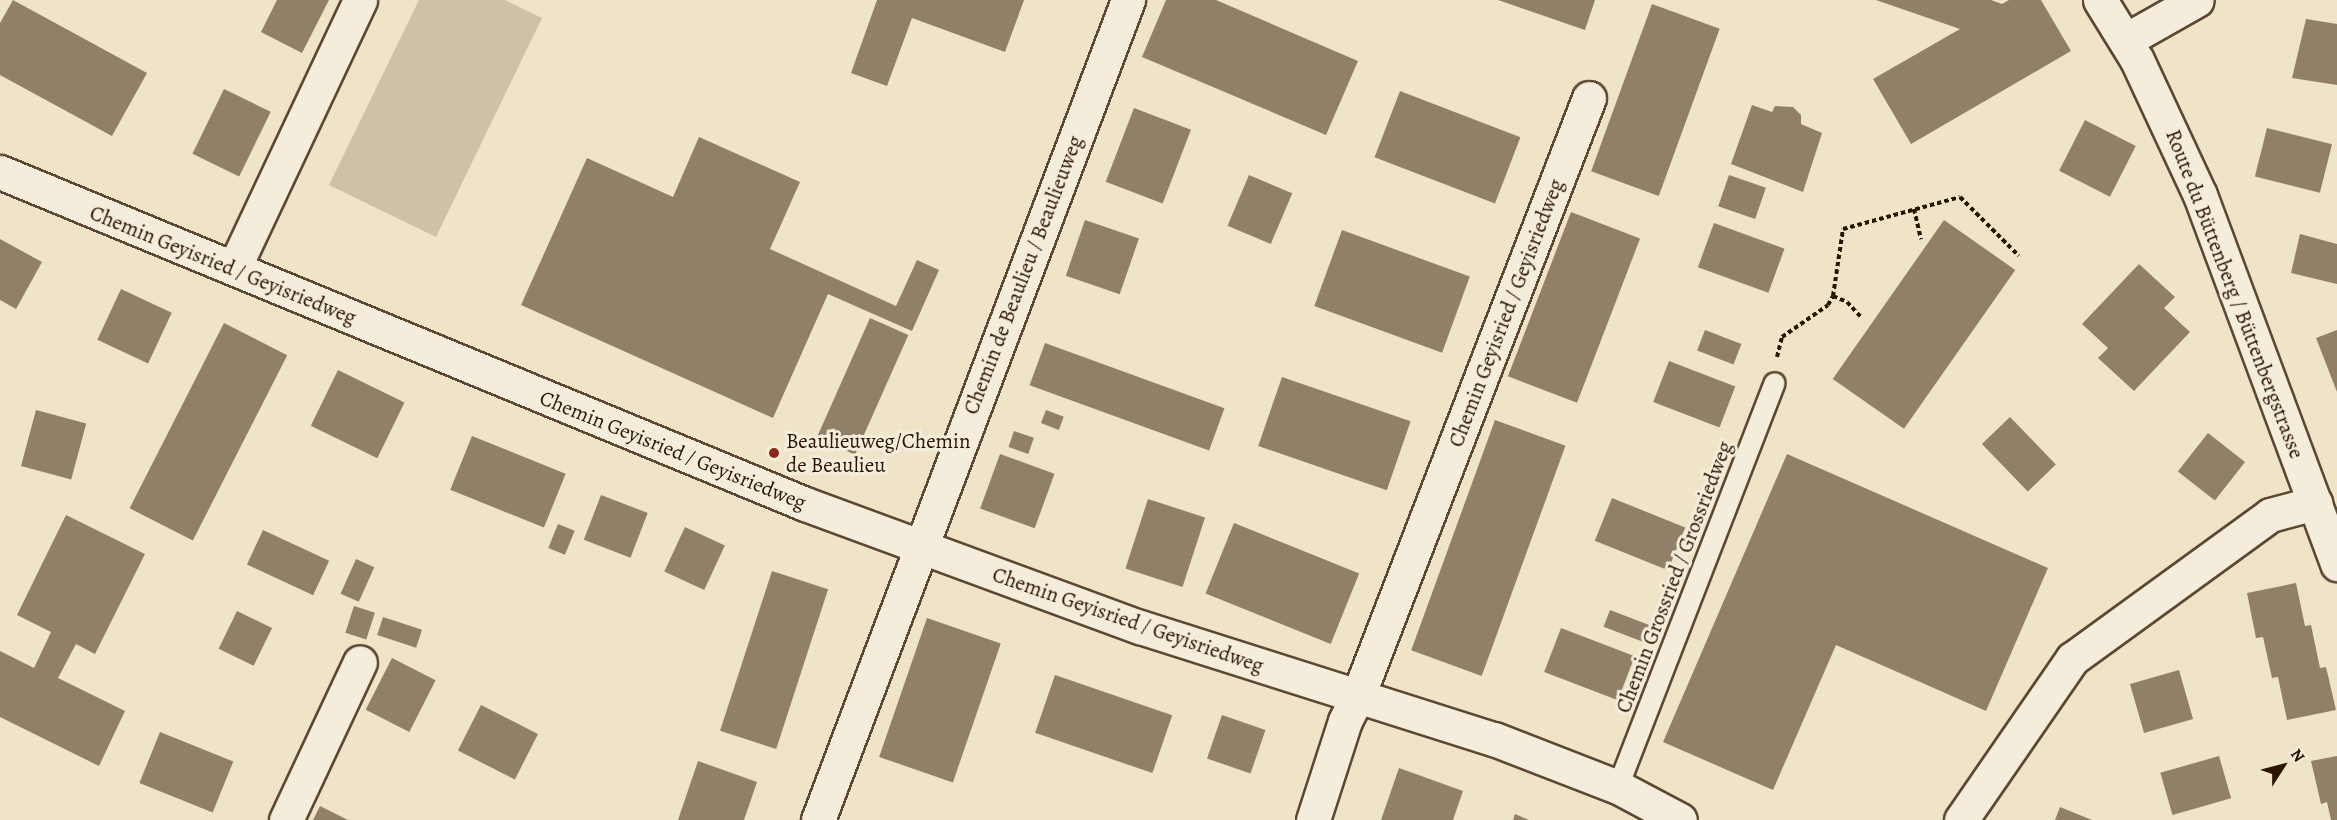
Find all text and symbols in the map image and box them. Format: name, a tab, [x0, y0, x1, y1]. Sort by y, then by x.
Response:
street label: Route du Büttenberg / Büttenbergstrasse	[2160, 126, 2310, 462]
street label: Chemin de Beaulieu / Beaulieuweg	[958, 132, 1088, 418]
street label: Chemin Geyisried / Geyisriedweg	[1443, 175, 1569, 451]
street label: Chemin Geyisried / Geyisriedweg	[86, 200, 360, 330]
street label: Chemin Geyisried / Geyisriedweg	[536, 385, 810, 515]
place label: Beaulieuweg/Chemin de Beaulieu	[786, 428, 970, 478]
street label: Chemin Grossried / Grossriedweg	[1610, 438, 1738, 716]
marker: Beaulieuweg/Chemin de Beaulieu	[767, 446, 781, 460]
street label: Chemin Geyisried / Geyisriedweg	[989, 562, 1267, 678]
north arrow	[2253, 736, 2313, 796]
text: N	[2285, 744, 2310, 767]

